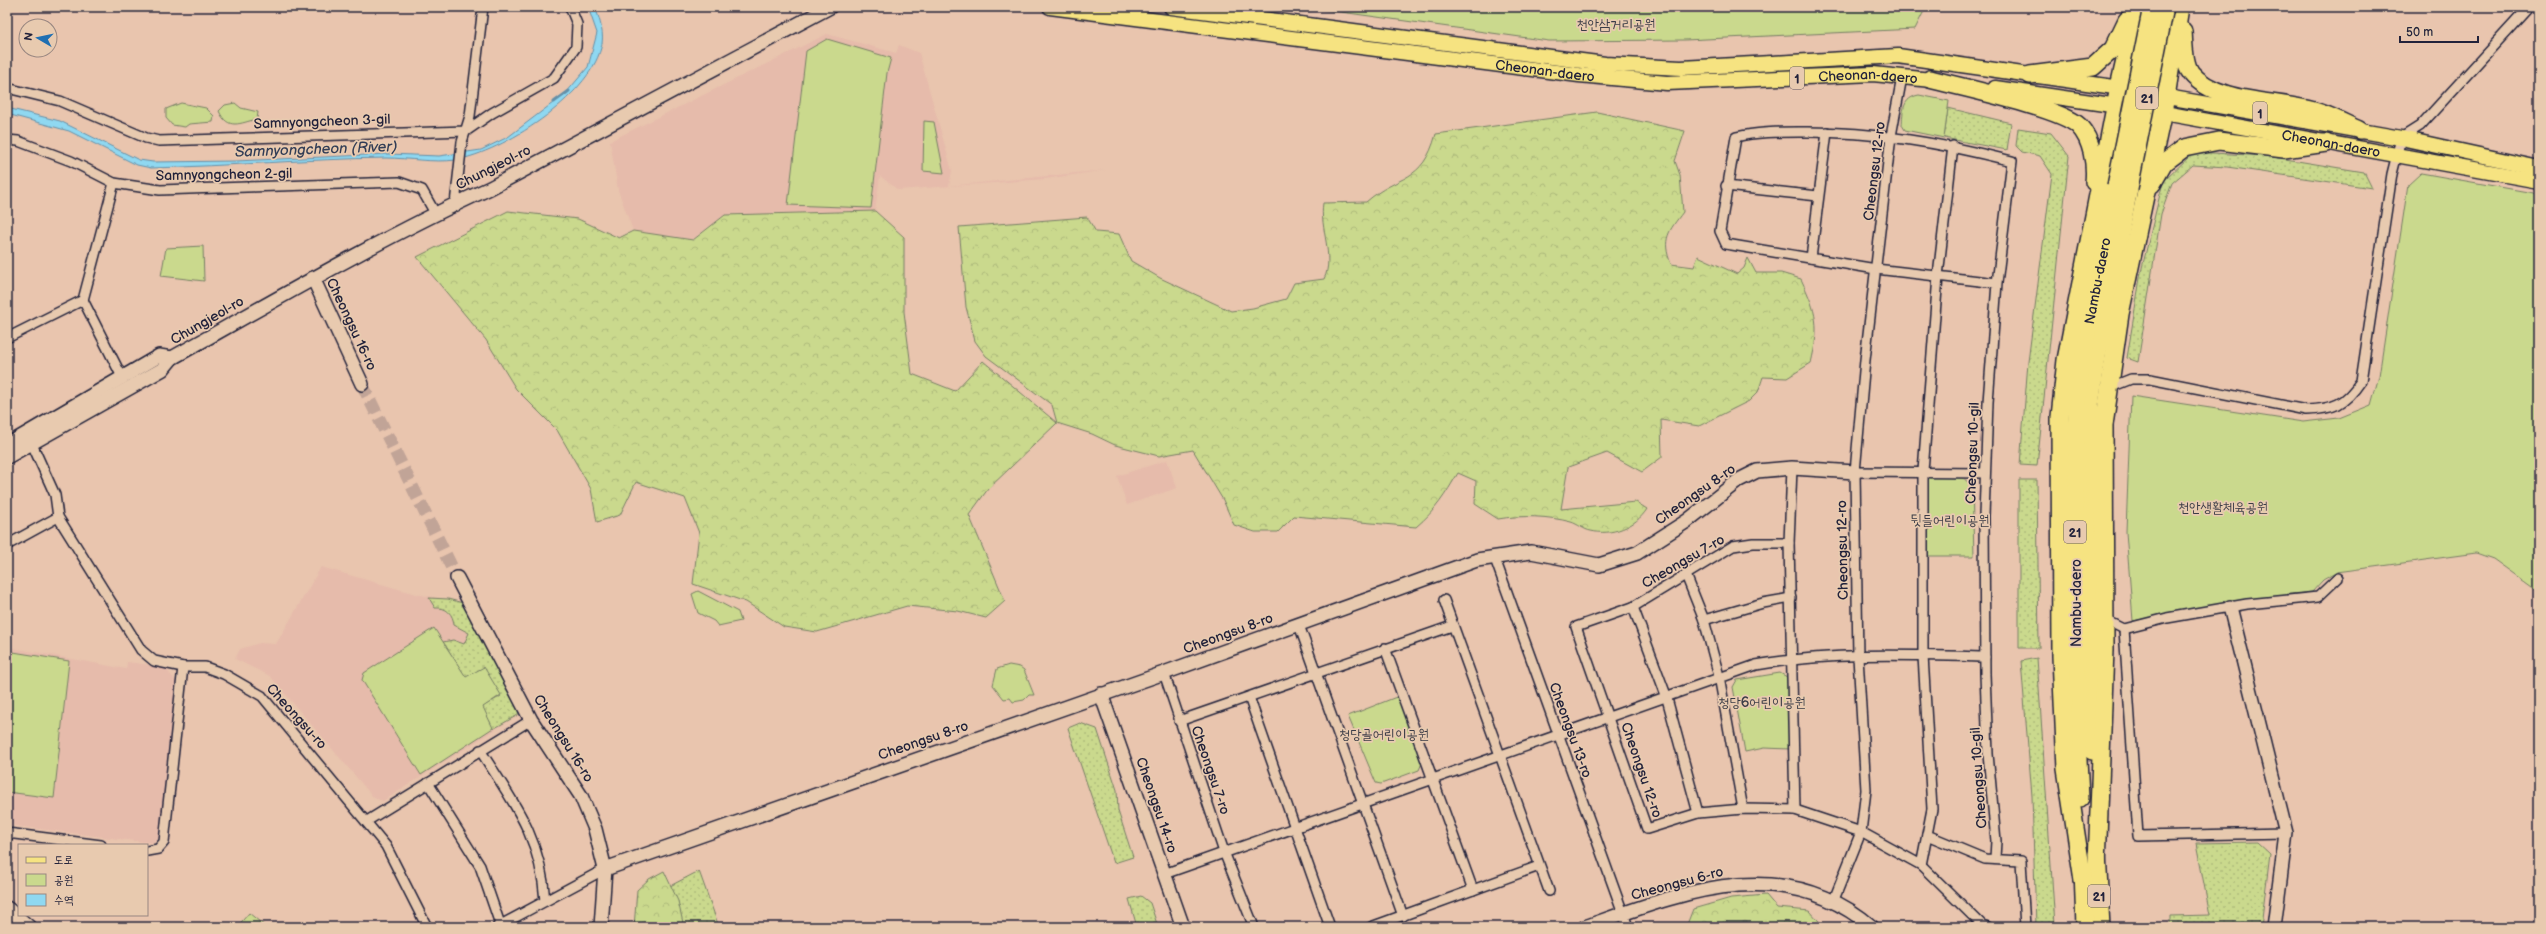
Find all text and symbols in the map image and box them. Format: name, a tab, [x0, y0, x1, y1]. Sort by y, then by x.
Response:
park label: 천안삼거리공원	[1577, 16, 1655, 33]
north arrow	[18, 18, 58, 58]
scale bar	[2400, 18, 2478, 44]
text: 50 m	[2406, 25, 2433, 40]
text: N	[22, 31, 36, 42]
street label: Cheonan-daero	[1494, 56, 1595, 85]
street label: Cheonan-daero	[1818, 66, 1919, 88]
road number: 1	[1790, 67, 1804, 89]
road number: 21	[2136, 87, 2158, 109]
road number: 1	[2253, 102, 2267, 124]
street label: Samnyongcheon 3-gil	[253, 111, 391, 132]
street label: Cheongsu 12-ro	[1860, 120, 1889, 222]
street label: Cheonan-daero	[2280, 127, 2382, 161]
water label: Samnyongcheon (River)	[234, 137, 398, 162]
street label: Chungjeol-ro	[453, 141, 534, 194]
street label: Samnyongcheon 2-gil	[155, 165, 293, 184]
street label: Nambu-daero	[2081, 236, 2115, 326]
street label: Cheongsu 16-ro	[323, 275, 380, 373]
street label: Chungjeol-ro	[168, 293, 247, 348]
street label: Cheongsu 10-gil	[1962, 402, 1983, 504]
street label: Cheongsu 8-ro	[1652, 460, 1739, 528]
park label: 천안생활체육공원	[2178, 499, 2268, 516]
street label: Cheongsu 12-ro	[1833, 500, 1852, 600]
park label: 뒷들어린이공원	[1911, 512, 1989, 529]
road number: 21	[2064, 521, 2086, 543]
street label: Cheongsu 7-ro	[1639, 531, 1728, 592]
street label: Nambu-daero	[2068, 559, 2085, 647]
street label: Cheongsu 8-ro	[1181, 609, 1275, 658]
street label: Cheongsu-ro	[263, 680, 331, 753]
street label: Cheongsu 13-ro	[1545, 680, 1596, 780]
street label: Cheongsu 16-ro	[530, 691, 597, 785]
park label: 청당6어린이공원	[1718, 694, 1806, 711]
street label: Cheongsu 8-ro	[876, 717, 971, 764]
street label: Cheongsu 12-ro	[1617, 720, 1666, 820]
street label: Cheongsu 7-ro	[1187, 724, 1234, 817]
park label: 청당골어린이공원	[1339, 726, 1429, 743]
street label: Cheongsu 10-gil	[1966, 727, 1991, 829]
street label: Cheongsu 14-ro	[1132, 755, 1181, 855]
legend	[18, 844, 148, 916]
text: 도로	[54, 853, 73, 868]
street label: Cheongsu 6-ro	[1629, 863, 1725, 904]
text: 공원	[54, 873, 73, 888]
road number: 21	[2088, 885, 2110, 907]
text: 수역	[54, 893, 74, 908]

